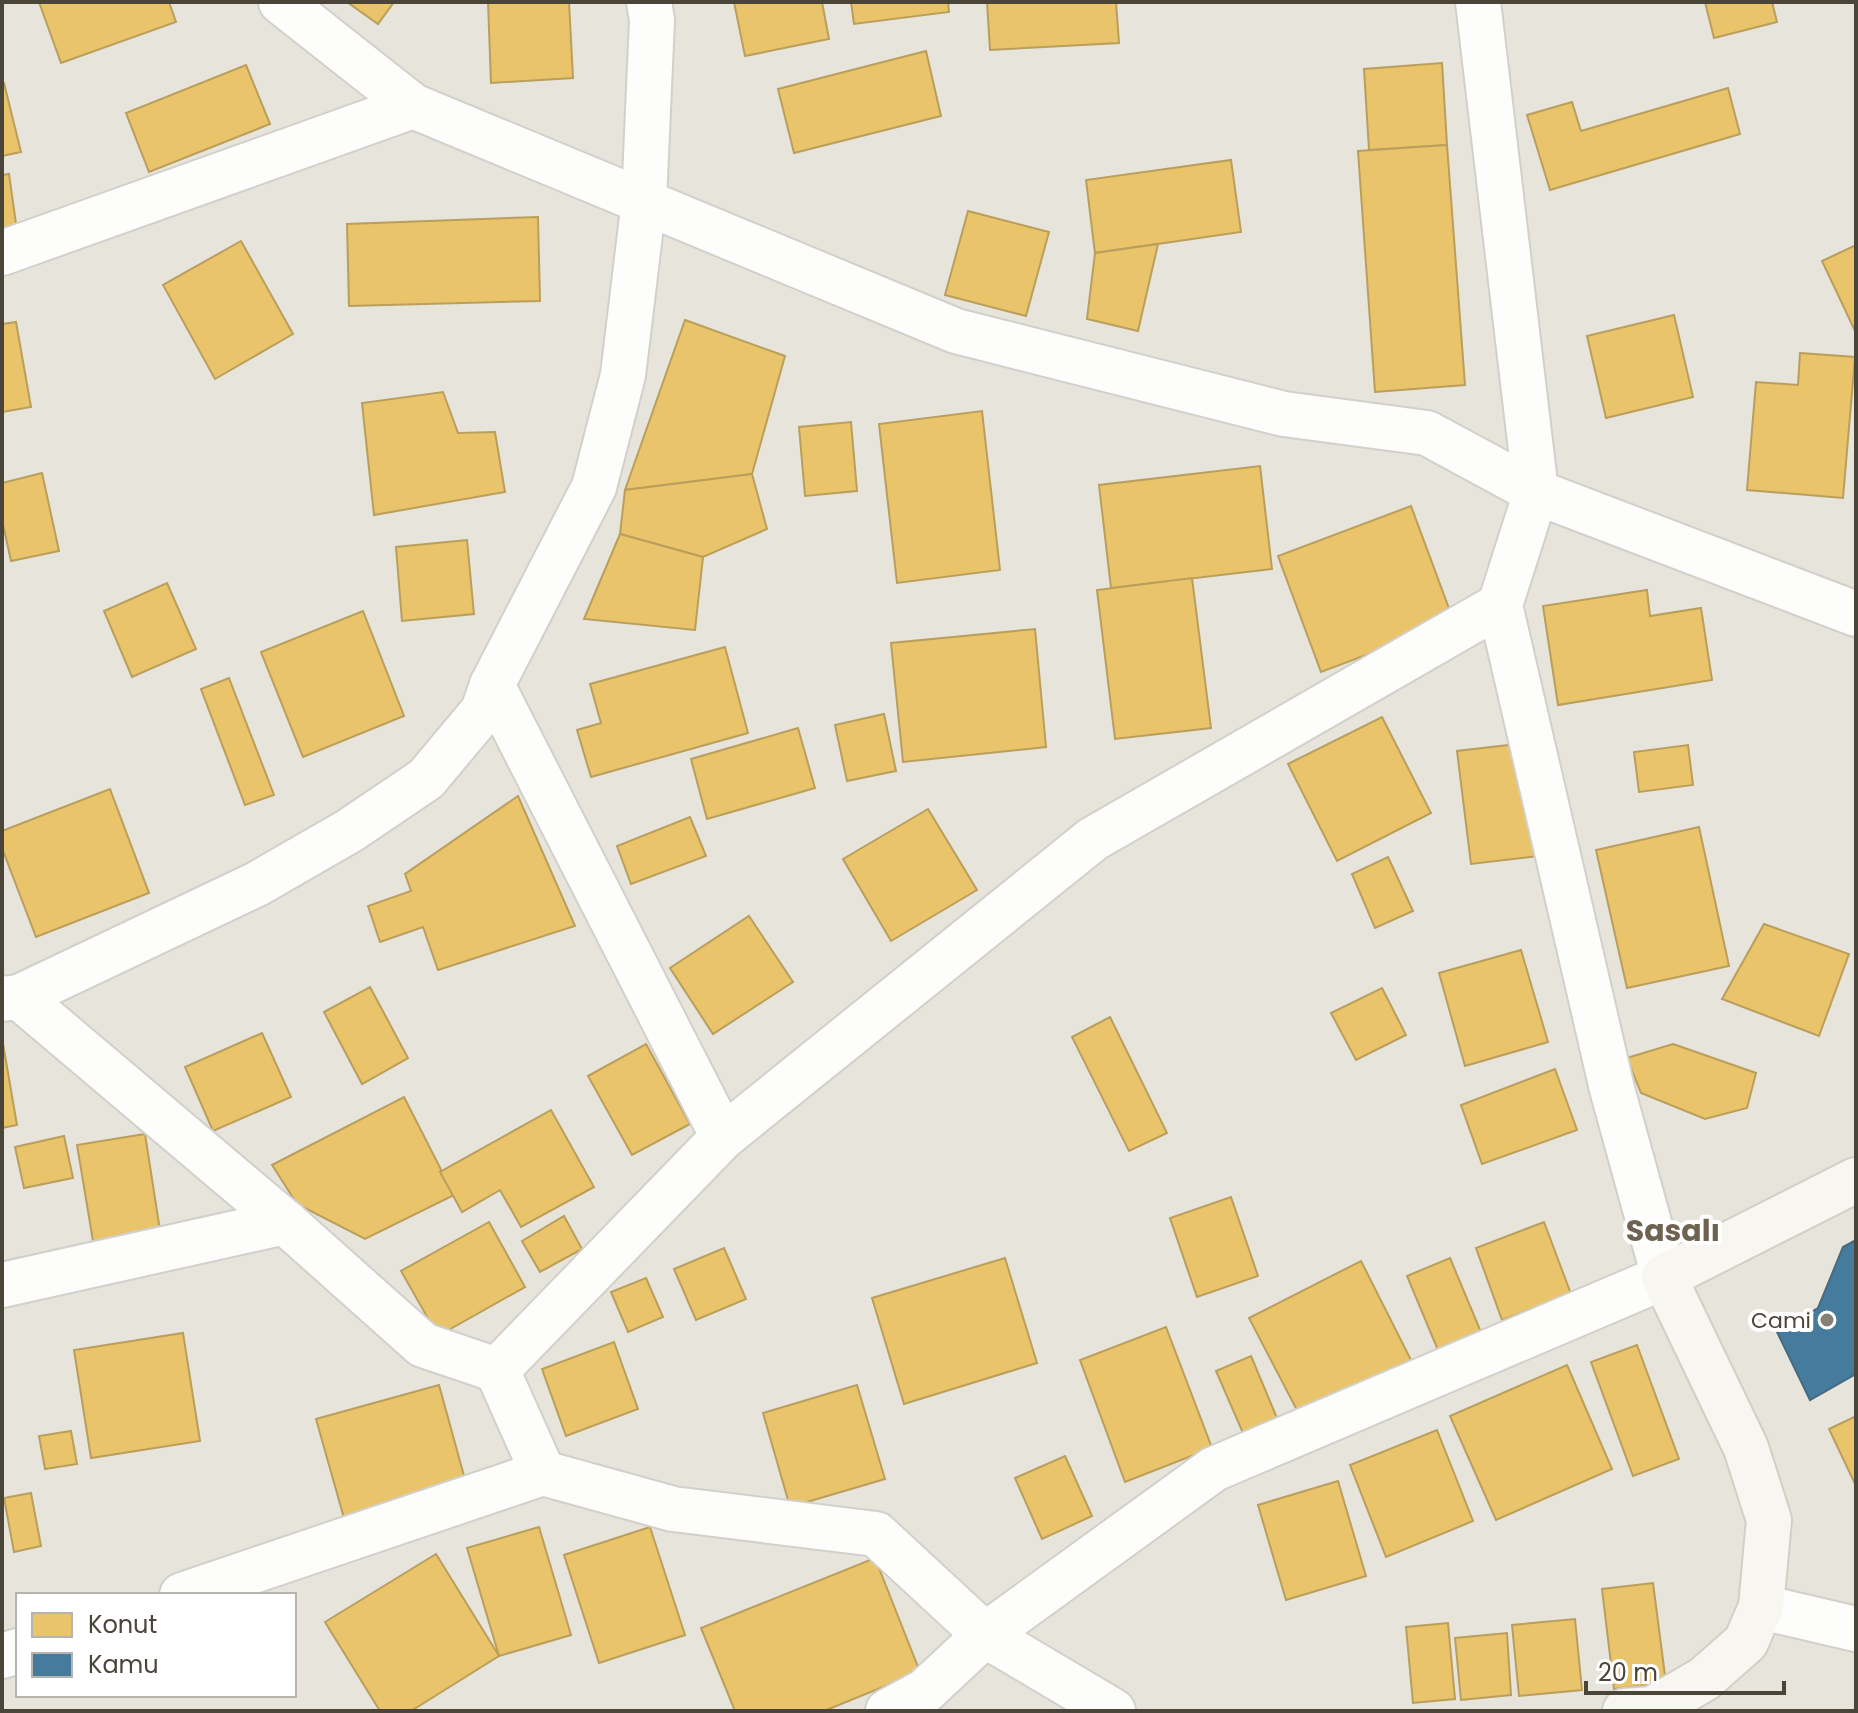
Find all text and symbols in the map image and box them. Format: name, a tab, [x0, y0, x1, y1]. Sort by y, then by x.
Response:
district label: Sasalı	[1626, 1209, 1720, 1252]
place label: Cami	[1751, 1305, 1811, 1336]
marker: Cami	[1818, 1311, 1836, 1329]
legend	[16, 1593, 296, 1697]
text: Konut	[88, 1608, 157, 1641]
scale bar	[1586, 1645, 1784, 1695]
text: Kamu	[88, 1648, 159, 1681]
text: 20 m	[1598, 1656, 1658, 1689]

